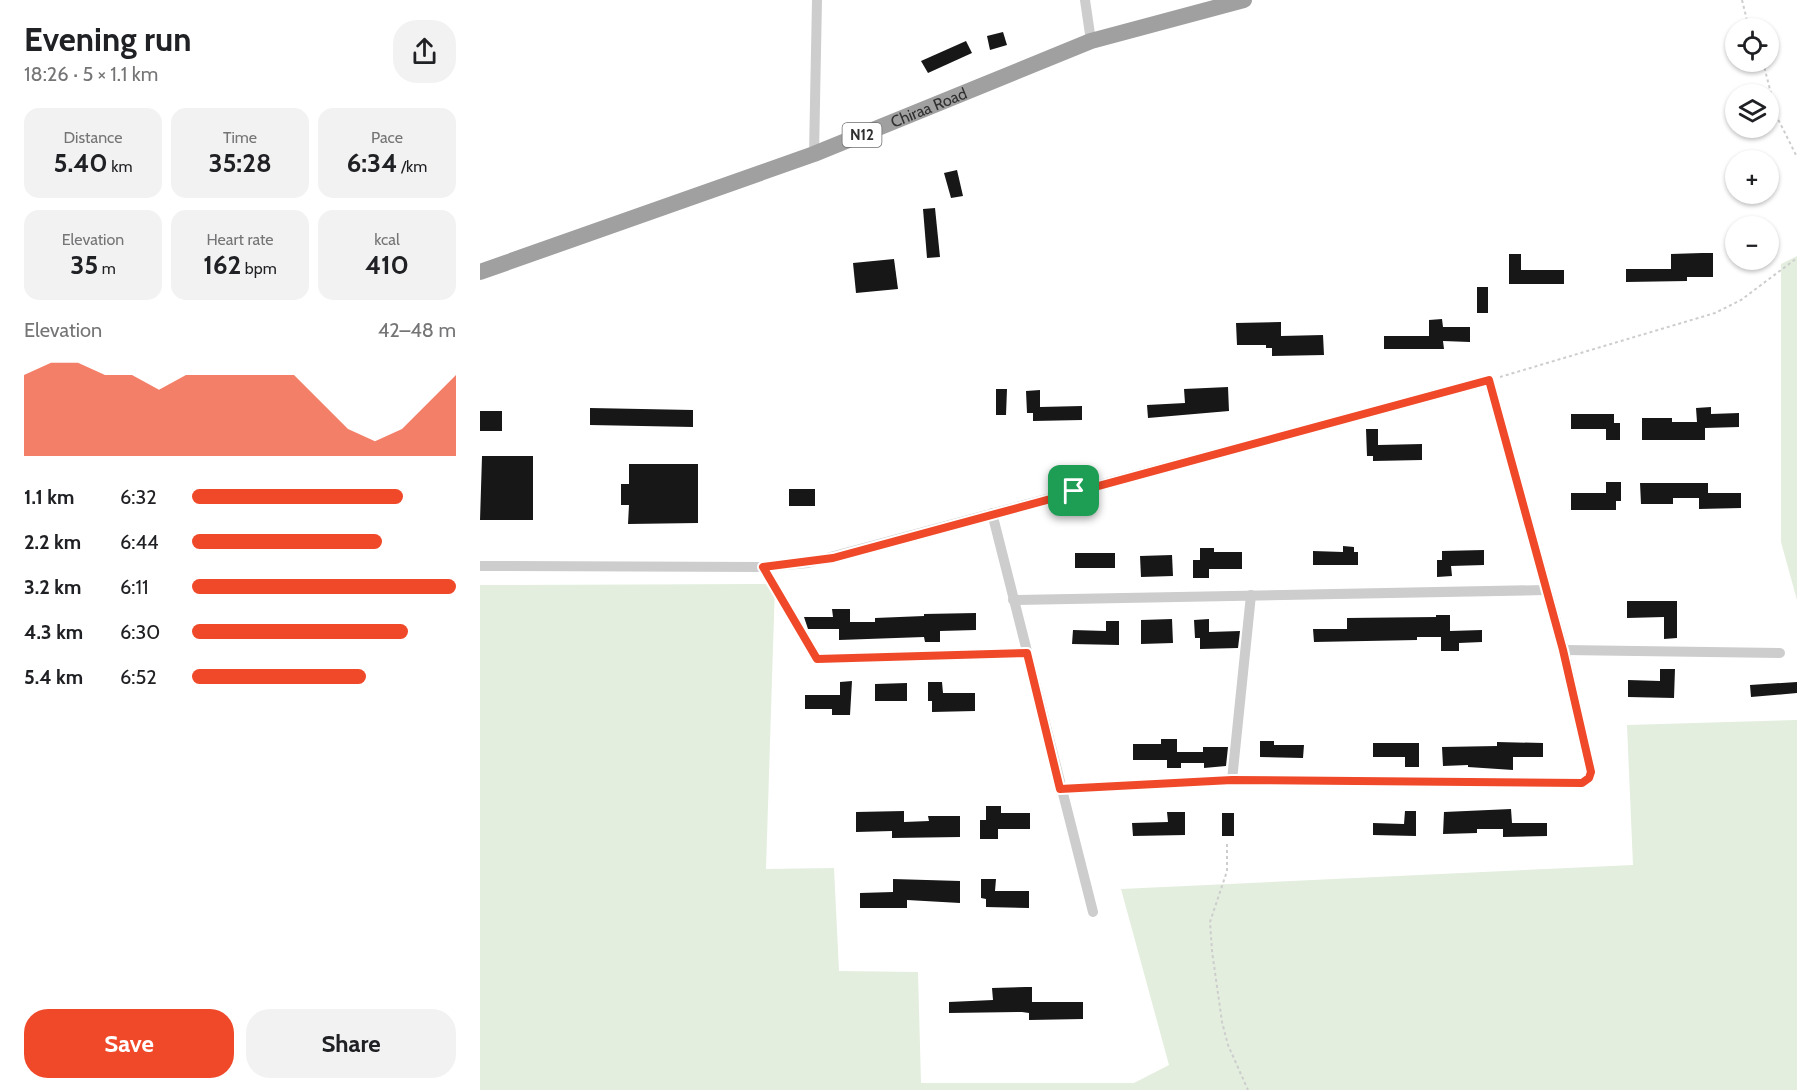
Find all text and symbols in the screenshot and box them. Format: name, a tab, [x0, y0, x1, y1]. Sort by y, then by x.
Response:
map controls	[1725, 18, 1779, 270]
button: locate	[1725, 18, 1779, 72]
text: Evening run	[24, 19, 191, 59]
button: share	[393, 20, 456, 83]
text: 18:26 · 5 × 1.1 km	[24, 62, 158, 86]
street label: Chiraa Road	[888, 84, 970, 132]
button: layers	[1725, 84, 1779, 138]
road number: N12	[842, 123, 881, 147]
text: Distance	[64, 128, 122, 147]
text: Time	[223, 128, 257, 147]
text: Pace	[371, 128, 403, 147]
text: 5.40	[53, 147, 108, 179]
text: 35:28	[208, 147, 272, 179]
text: 6:34	[347, 147, 397, 179]
button: +	[1725, 150, 1779, 204]
text: km	[108, 157, 133, 176]
text: /km	[397, 157, 427, 176]
button: −	[1725, 216, 1779, 270]
text: Elevation	[62, 230, 124, 249]
text: Heart rate	[207, 230, 273, 249]
text: kcal	[374, 230, 400, 249]
text: 35	[70, 249, 98, 281]
text: 162	[203, 249, 241, 281]
text: 410	[365, 249, 409, 281]
text: m	[98, 259, 116, 278]
text: bpm	[241, 259, 277, 278]
text: Elevation	[24, 318, 102, 342]
text: 42–48 m	[378, 318, 456, 342]
pin	[1048, 465, 1099, 516]
icon: arrive	[1057, 474, 1090, 507]
text: 1.1 km	[24, 485, 74, 509]
text: 6:32	[120, 485, 157, 509]
text: 2.2 km	[24, 530, 81, 554]
text: 6:44	[120, 530, 159, 554]
text: 3.2 km	[24, 575, 81, 599]
text: 6:11	[120, 575, 149, 599]
text: 4.3 km	[24, 620, 83, 644]
text: 6:30	[120, 620, 160, 644]
text: 5.4 km	[24, 665, 83, 689]
text: 6:52	[120, 665, 157, 689]
button: Save	[24, 1009, 234, 1078]
button: Share	[246, 1009, 456, 1078]

